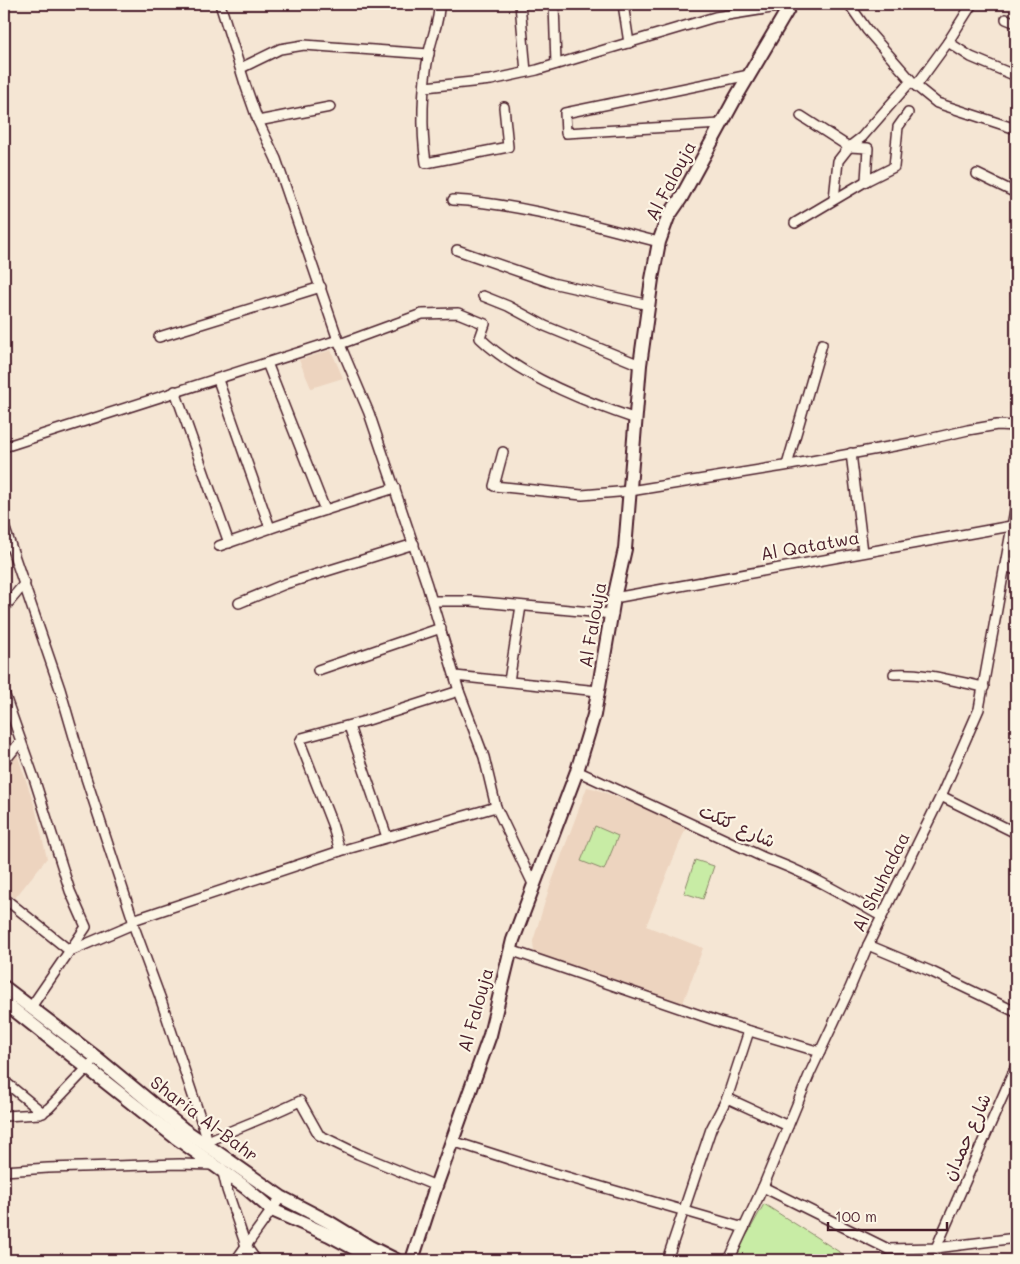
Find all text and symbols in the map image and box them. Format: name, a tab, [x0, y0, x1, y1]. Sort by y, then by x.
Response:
street label: Al Falouja	[639, 137, 701, 224]
street label: Al Qatatwa	[758, 524, 861, 566]
street label: Al Falouja	[573, 580, 611, 669]
street label: شارع كتكت	[695, 798, 779, 854]
street label: Al Shuhadaa	[846, 828, 915, 935]
street label: Al Falouja	[452, 965, 498, 1055]
street label: Sharia Al-Bahr	[146, 1070, 263, 1167]
street label: شارع حمدان	[936, 1089, 997, 1184]
scale bar	[828, 1199, 946, 1231]
text: 100 m	[835, 1206, 877, 1226]

